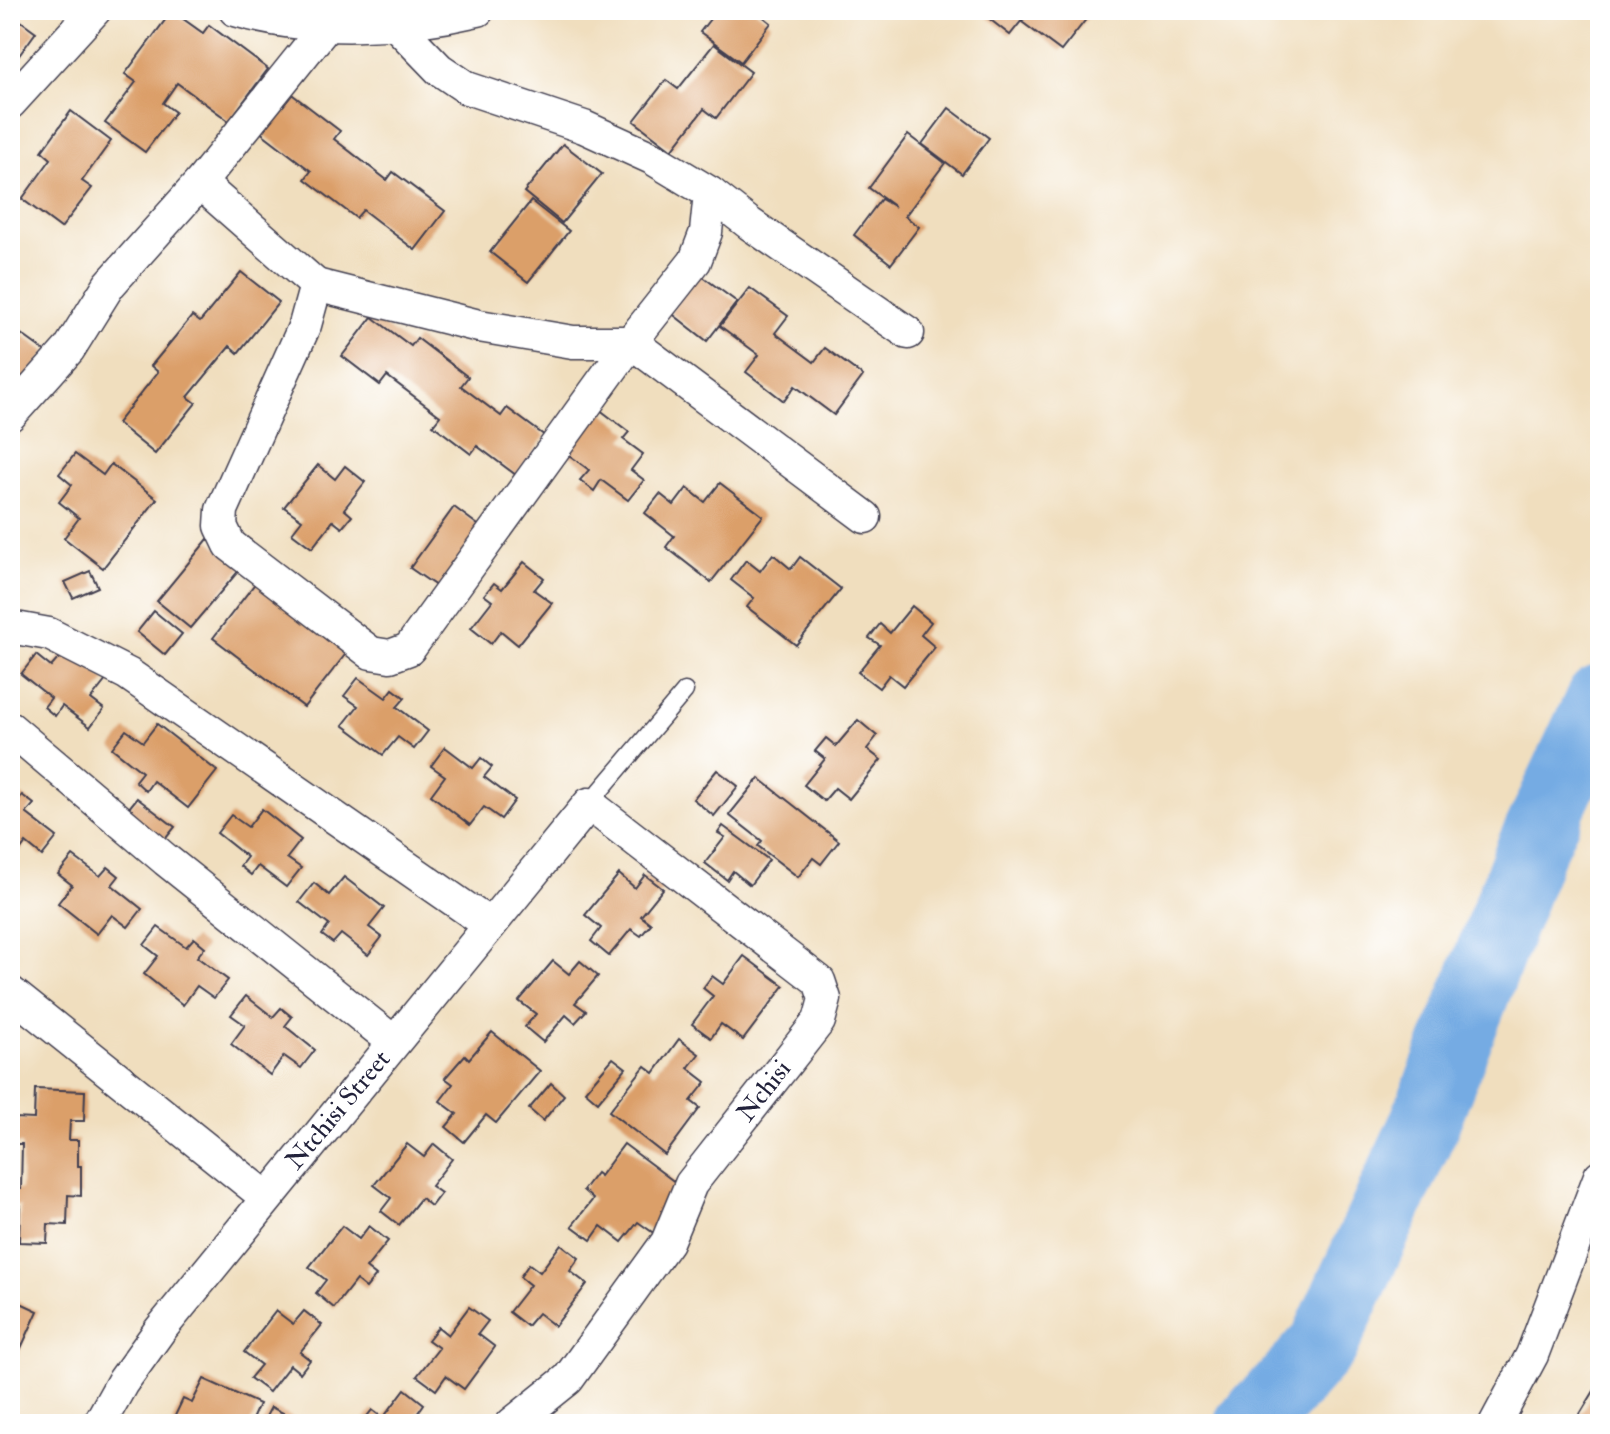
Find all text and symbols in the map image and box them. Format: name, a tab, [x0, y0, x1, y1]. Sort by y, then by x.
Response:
street label: Ntchisi Street	[279, 1044, 397, 1176]
street label: Nchisi	[730, 1054, 798, 1128]

